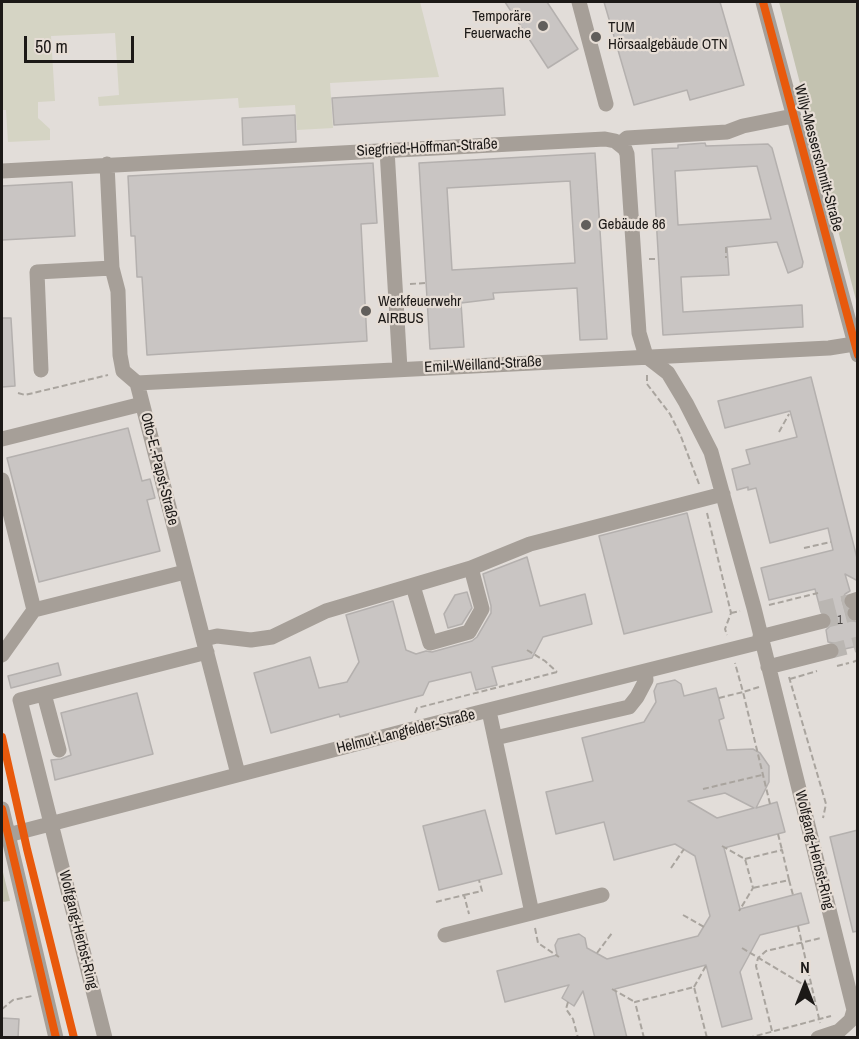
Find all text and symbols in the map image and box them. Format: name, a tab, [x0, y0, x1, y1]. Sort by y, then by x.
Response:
place label: Temporäre Feuerwache	[464, 8, 531, 43]
marker: Temporäre Feuerwache	[536, 19, 550, 33]
place label: TUM Hörsaalgebäude OTN	[608, 19, 728, 54]
scale bar	[27, 24, 136, 62]
marker: TUM Hörsaalgebäude OTN	[589, 30, 603, 44]
text: 50 m	[35, 34, 68, 59]
street label: Willy-Messerschmitt-Straße	[790, 82, 846, 234]
street label: Siegfried-Hoffman-Straße	[356, 135, 498, 161]
place label: Gebäude 86	[598, 216, 666, 234]
marker: Gebäude 86	[579, 218, 593, 232]
place label: Werkfeuerwehr AIRBUS	[378, 293, 461, 328]
marker: Werkfeuerwehr AIRBUS	[359, 304, 373, 318]
street label: Emil-Weilland-Straße	[424, 353, 542, 377]
street label: Otto-E.-Papst-Straße	[136, 411, 182, 527]
house number: 1	[837, 614, 843, 628]
street label: Helmut-Langfelder-Straße	[335, 706, 477, 758]
street label: Wolfgang-Herbst-Ring	[790, 789, 838, 911]
street label: Wolfgang-Herbst-Ring	[54, 869, 102, 991]
north arrow	[775, 955, 835, 1015]
text: N	[800, 956, 810, 978]

